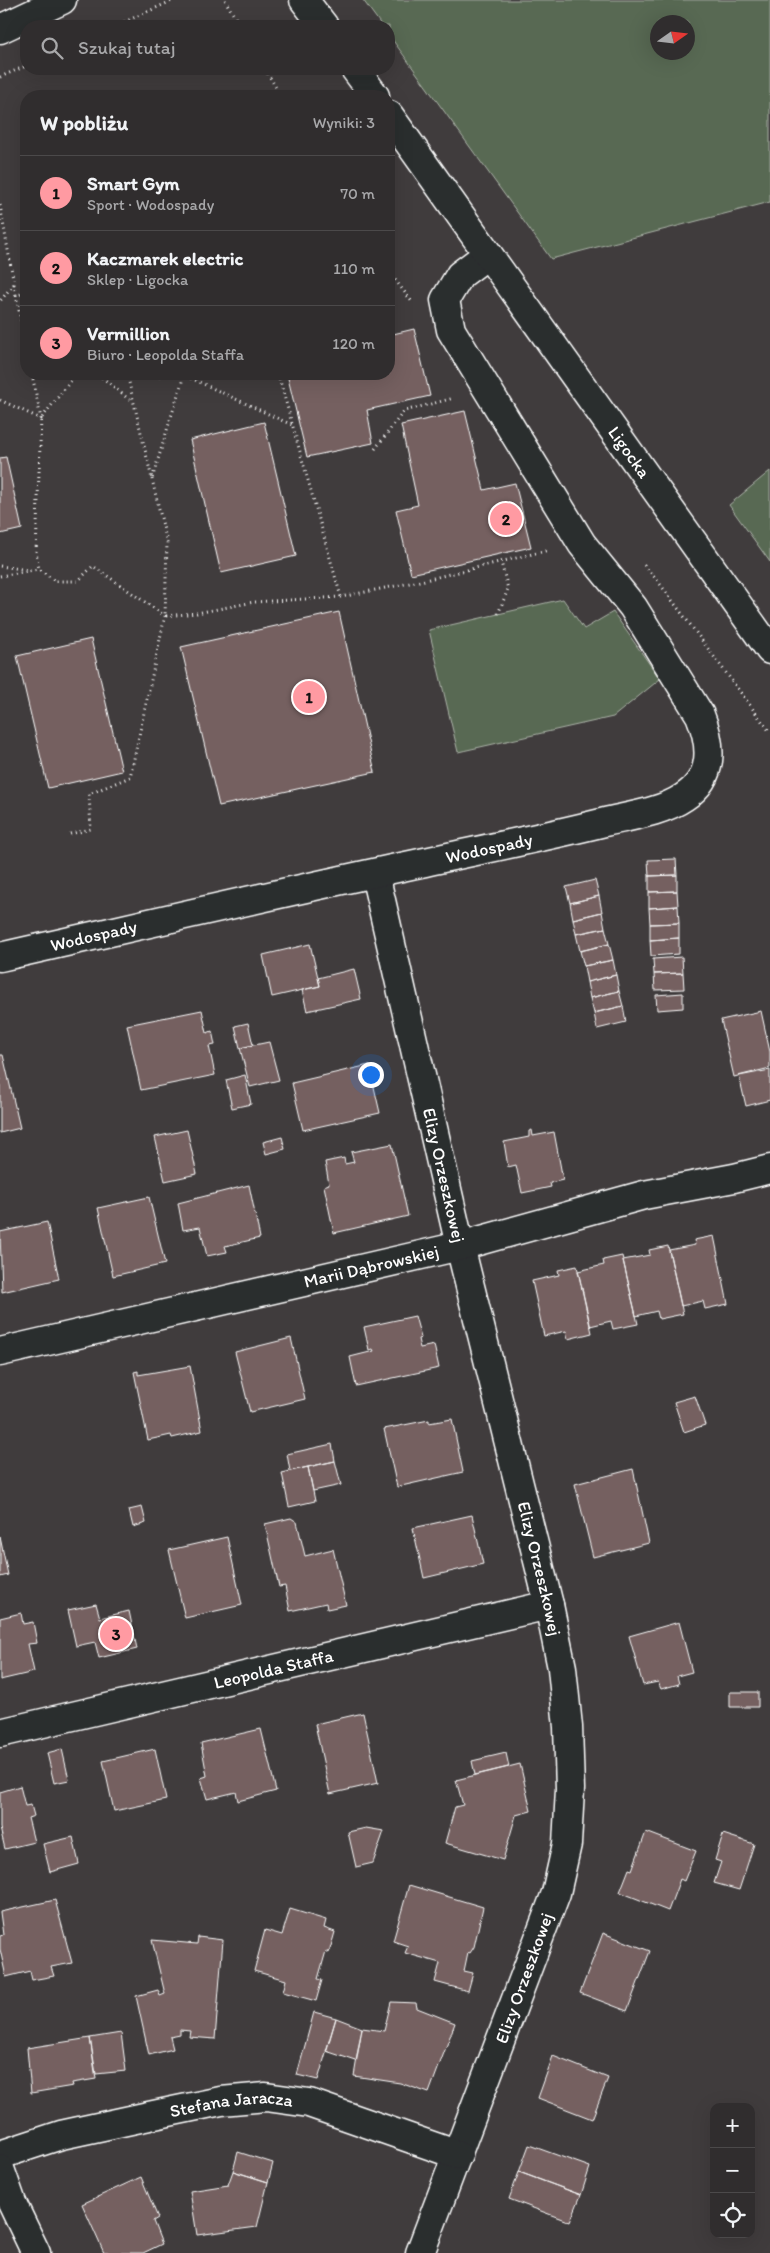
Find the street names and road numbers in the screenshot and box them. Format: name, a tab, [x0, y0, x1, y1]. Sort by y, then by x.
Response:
street label: Ligocka	[603, 422, 656, 483]
street label: Wodospady	[444, 828, 535, 868]
street label: Wodospady	[48, 915, 140, 956]
street label: Elizy Orzeszkowej	[418, 1106, 470, 1245]
street label: Marii Dąbrowskiej	[302, 1240, 441, 1293]
street label: Elizy Orzeszkowej	[513, 1499, 566, 1638]
street label: Leopolda Staffa	[212, 1644, 336, 1694]
street label: Elizy Orzeszkowej	[490, 1910, 558, 2046]
street label: Stefana Jaracza	[168, 2086, 295, 2122]

